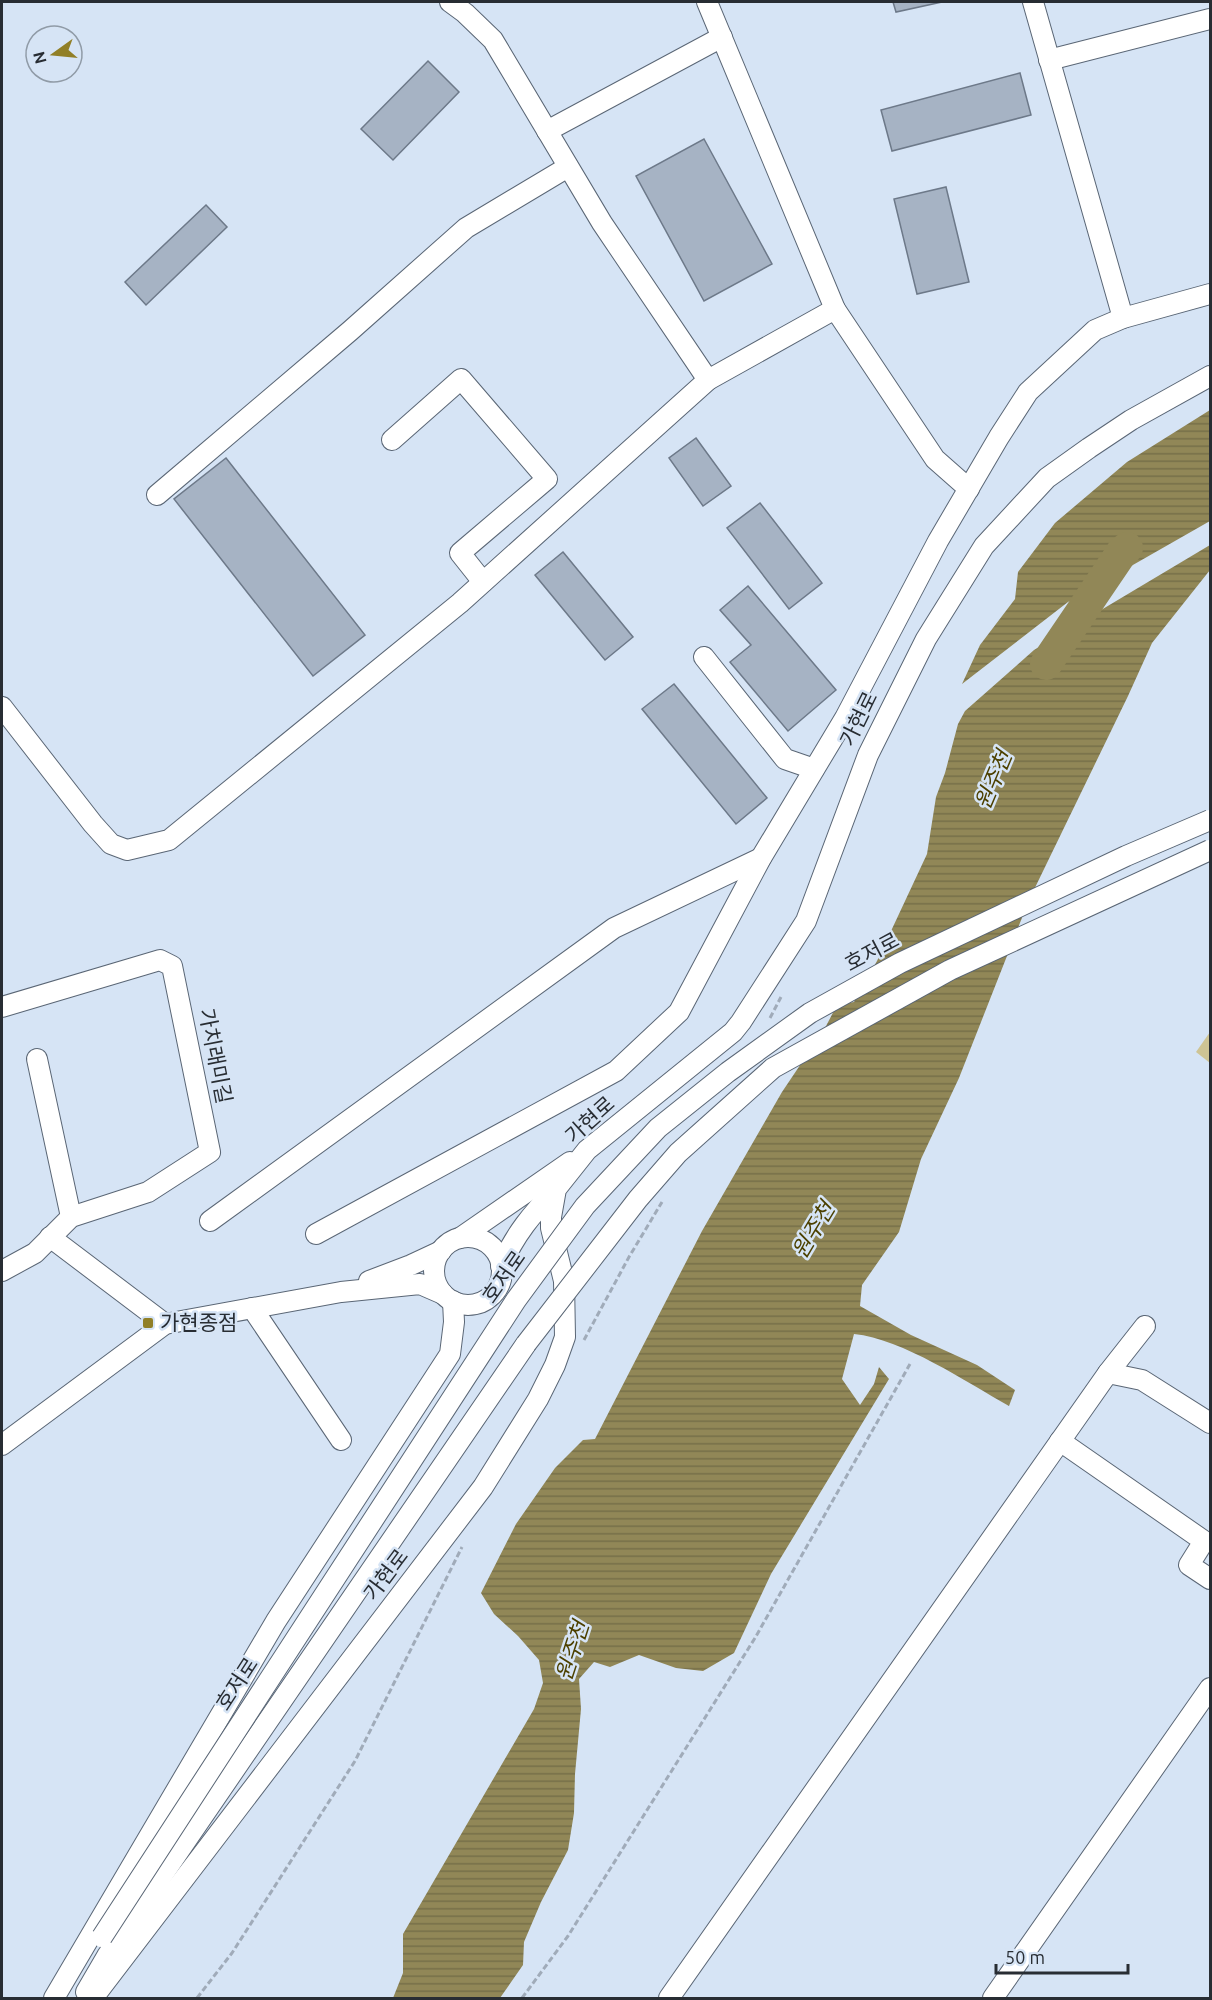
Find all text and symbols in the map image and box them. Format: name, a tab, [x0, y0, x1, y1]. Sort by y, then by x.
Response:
north arrow	[24, 24, 84, 84]
text: N	[29, 50, 50, 66]
street label: 가현로	[835, 687, 882, 750]
water label: 원주천	[969, 744, 1017, 813]
street label: 호저로	[840, 927, 903, 975]
street label: 가치래미길	[195, 1006, 237, 1106]
street label: 가현로	[560, 1091, 619, 1148]
water label: 원주천	[786, 1195, 840, 1262]
street label: 호저로	[477, 1246, 530, 1307]
place label: 가현종점	[160, 1310, 237, 1334]
marker: 가현종점	[141, 1316, 155, 1330]
street label: 가현로	[358, 1544, 412, 1605]
water label: 원주천	[550, 1615, 594, 1684]
street label: 호저로	[210, 1653, 262, 1714]
scale bar	[996, 1937, 1128, 1975]
text: 50 m	[1005, 1947, 1045, 1967]

